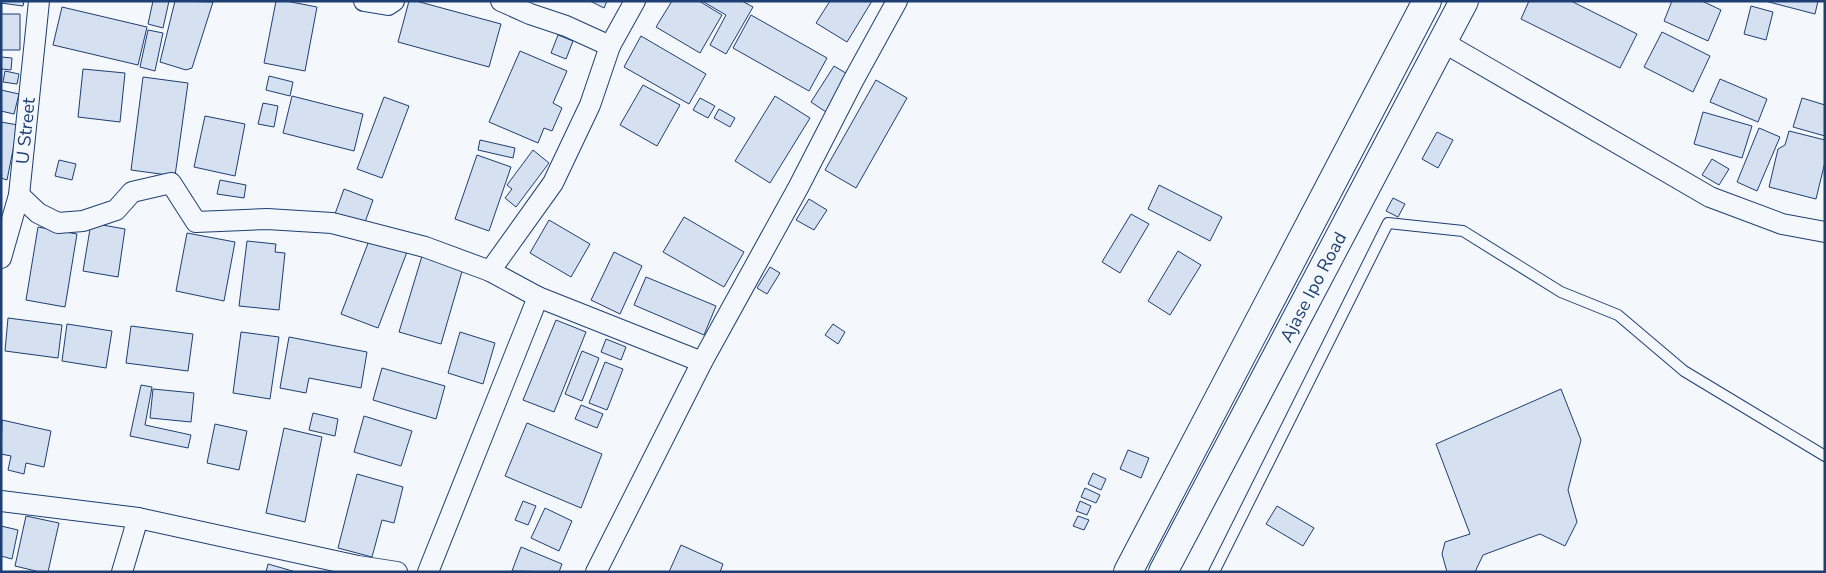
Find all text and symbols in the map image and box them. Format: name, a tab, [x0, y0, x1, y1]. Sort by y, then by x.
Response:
street label: U Street	[10, 96, 41, 165]
street label: Ajase Ipo Road	[1274, 228, 1352, 346]

